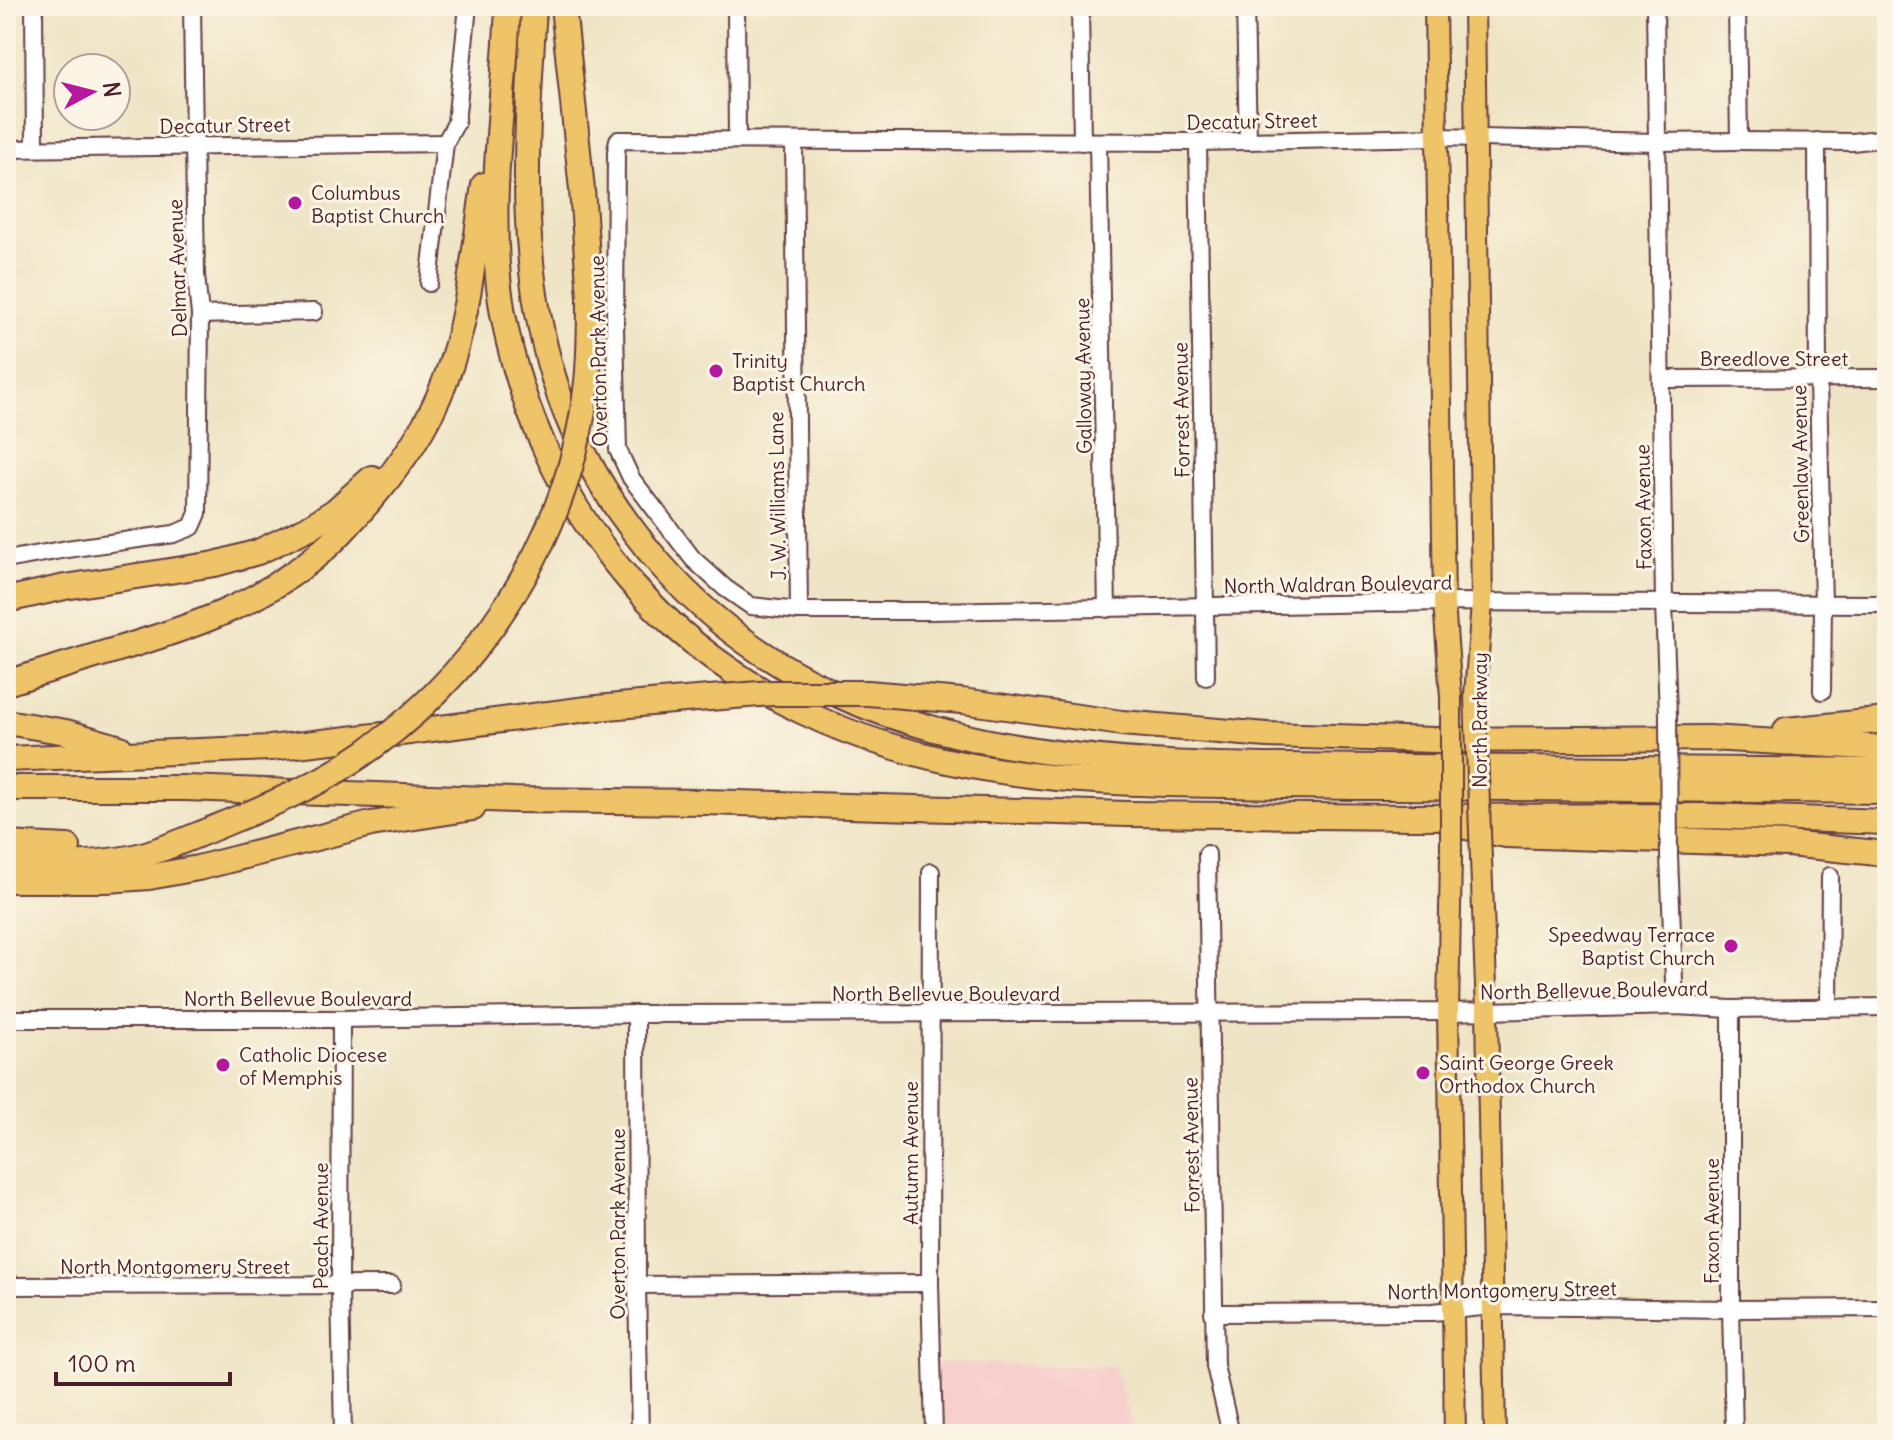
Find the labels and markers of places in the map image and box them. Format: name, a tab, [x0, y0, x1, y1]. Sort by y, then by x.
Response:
place label: Columbus Baptist Church	[311, 180, 445, 228]
marker: Columbus Baptist Church	[286, 194, 304, 212]
place label: Trinity Baptist Church	[732, 348, 866, 396]
marker: Trinity Baptist Church	[707, 362, 725, 380]
place label: Speedway Terrace Baptist Church	[1548, 922, 1715, 970]
marker: Speedway Terrace Baptist Church	[1722, 937, 1740, 955]
place label: Catholic Diocese of Memphis	[239, 1042, 387, 1090]
place label: Saint George Greek Orthodox Church	[1439, 1050, 1614, 1098]
marker: Catholic Diocese of Memphis	[214, 1056, 232, 1074]
marker: Saint George Greek Orthodox Church	[1414, 1064, 1432, 1082]

